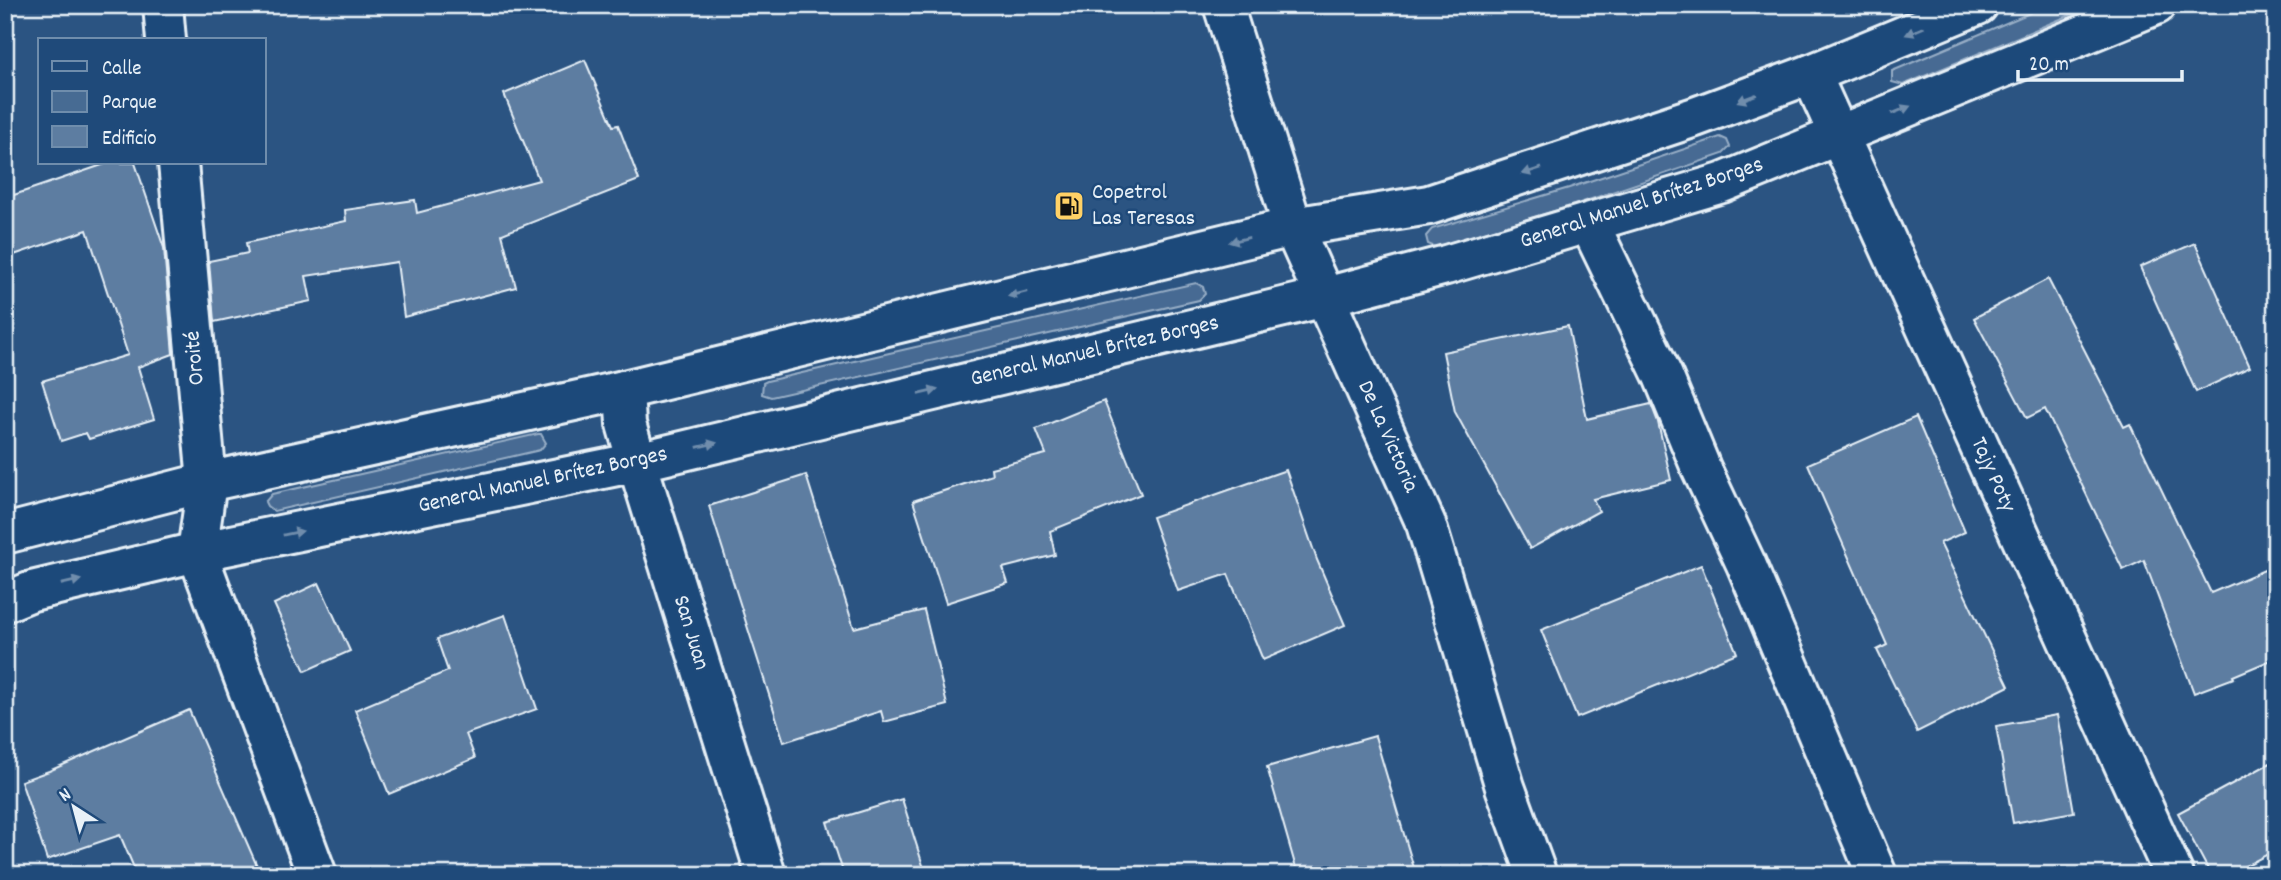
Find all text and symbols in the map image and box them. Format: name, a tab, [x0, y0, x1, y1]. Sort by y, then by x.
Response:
one-way arrow	[1905, 26, 1926, 37]
legend	[38, 38, 266, 164]
scale bar	[2018, 38, 2183, 82]
text: 20 m	[2029, 51, 2069, 81]
text: Calle	[102, 55, 141, 85]
text: Parque	[102, 89, 157, 119]
one-way arrow	[1737, 92, 1758, 103]
one-way arrow	[1891, 105, 1912, 116]
text: Edificio	[102, 125, 157, 155]
street label: General Manuel Brítez Borges	[1516, 149, 1768, 259]
one-way arrow	[1521, 166, 1542, 177]
place label: Copetrol Las Teresas	[1092, 177, 1195, 236]
fuel station icon: Copetrol Las Teresas	[1052, 189, 1086, 223]
one-way arrow	[1228, 235, 1250, 246]
one-way arrow	[1007, 289, 1029, 300]
street label: General Manuel Brítez Borges	[968, 307, 1222, 397]
street label: Oroité	[177, 329, 215, 387]
street label: De La Victoria	[1348, 376, 1427, 499]
one-way arrow	[917, 387, 939, 398]
street label: Tajy Poty	[1961, 432, 2023, 518]
street label: General Manuel Brítez Borges	[415, 438, 671, 524]
one-way arrow	[696, 440, 718, 451]
one-way arrow	[282, 527, 304, 538]
one-way arrow	[60, 576, 82, 587]
street label: San Juan	[663, 592, 717, 674]
north arrow	[38, 772, 108, 842]
text: N	[54, 782, 78, 810]

